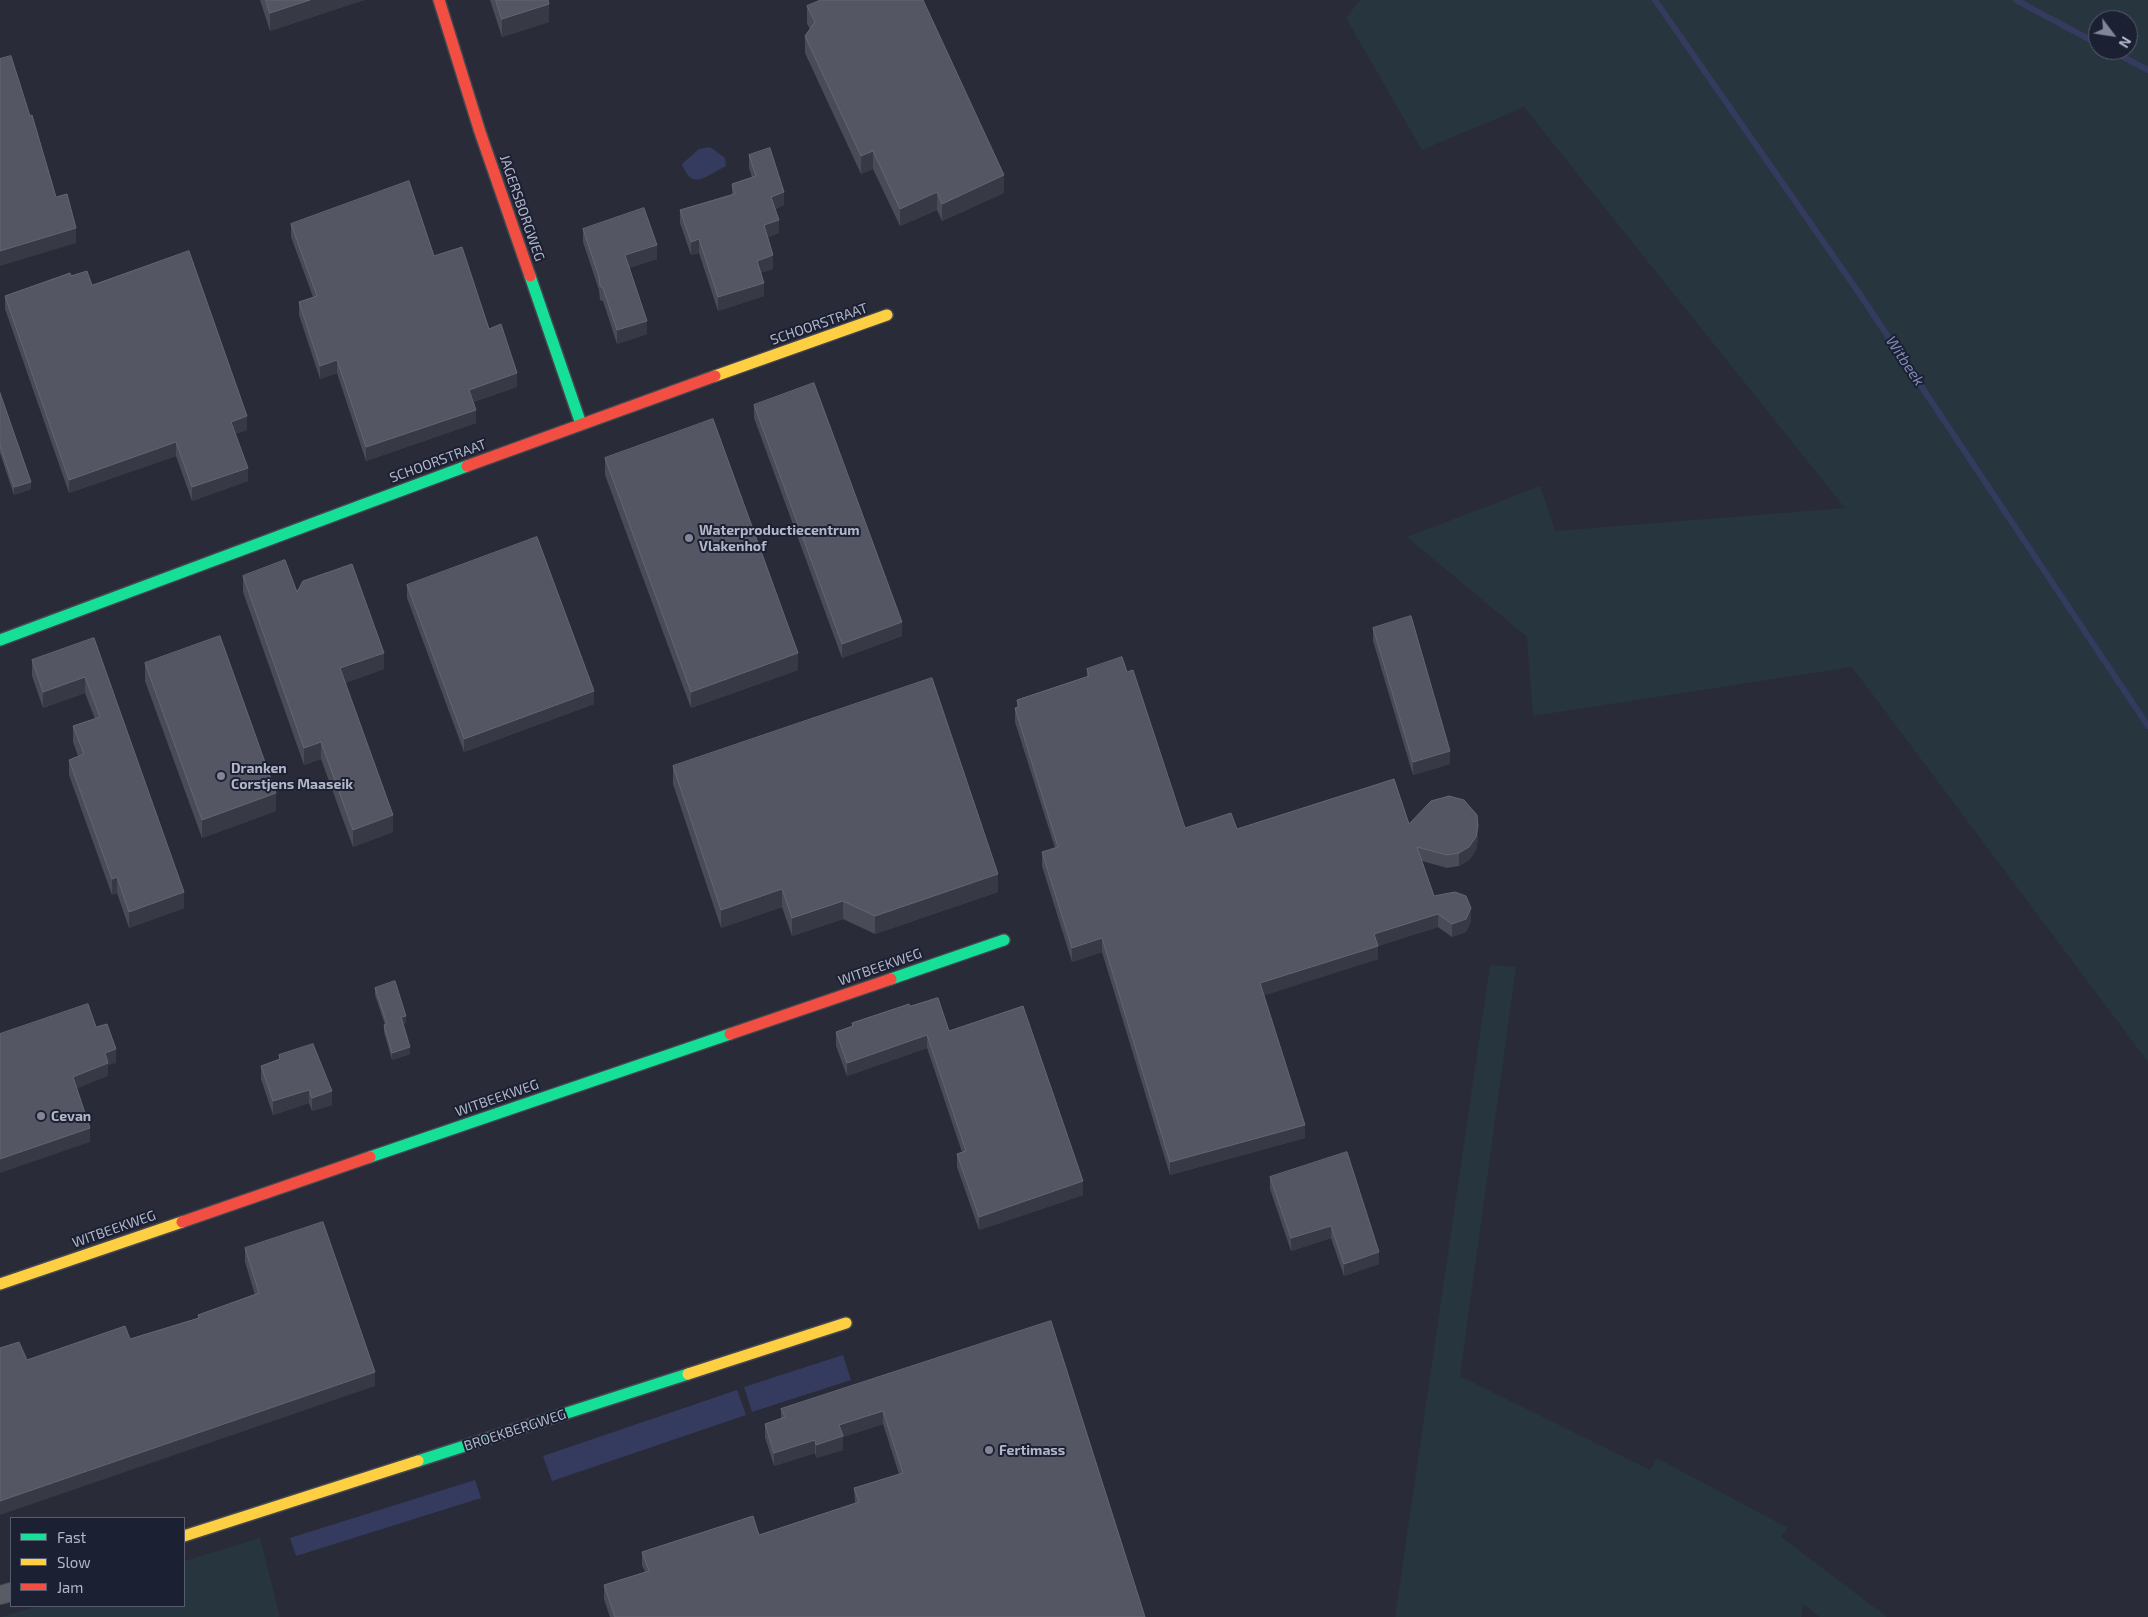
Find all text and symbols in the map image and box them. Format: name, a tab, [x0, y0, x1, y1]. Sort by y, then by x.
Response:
north arrow	[2088, 10, 2138, 60]
text: N	[2116, 34, 2135, 51]
street label: JAGERSBORGWEG	[496, 152, 548, 264]
street label: SCHOORSTRAAT	[768, 299, 870, 349]
water label: Witbeek	[1882, 333, 1928, 389]
street label: SCHOORSTRAAT	[387, 436, 489, 486]
place label: Waterproductiecentrum Vlakenhof	[699, 522, 860, 554]
marker: Waterproductiecentrum Vlakenhof	[683, 532, 695, 544]
place label: Dranken Corstjens Maaseik	[231, 760, 353, 792]
marker: Dranken Corstjens Maaseik	[215, 770, 227, 782]
street label: WITBEEKWEG	[836, 945, 924, 989]
street label: WITBEEKWEG	[453, 1076, 541, 1120]
place label: Cevan	[51, 1108, 91, 1124]
marker: Cevan	[35, 1110, 47, 1122]
street label: WITBEEKWEG	[70, 1207, 158, 1251]
street label: BROEKBERGWEG	[462, 1406, 568, 1454]
place label: Fertimass	[999, 1442, 1065, 1458]
marker: Fertimass	[983, 1444, 995, 1456]
legend	[10, 1517, 185, 1607]
text: Fast	[57, 1528, 86, 1546]
text: Slow	[57, 1553, 91, 1571]
text: Jam	[57, 1578, 83, 1596]

